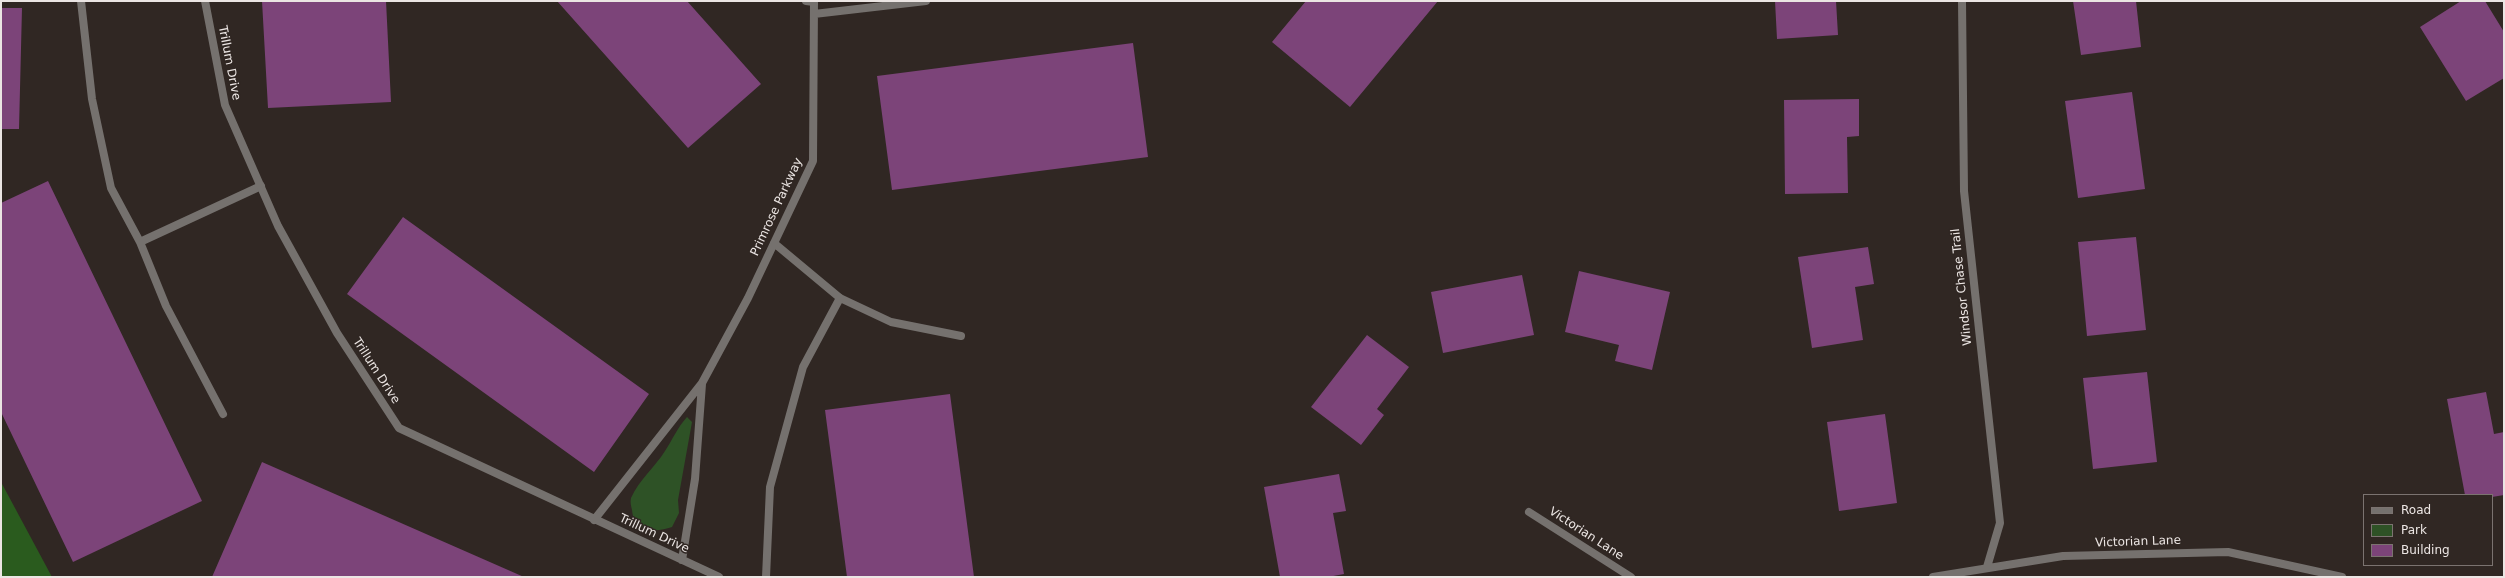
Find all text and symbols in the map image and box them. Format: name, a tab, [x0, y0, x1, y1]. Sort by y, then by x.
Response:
street label: Trillum Drive	[215, 25, 243, 101]
street label: Primrose Parkway	[748, 156, 806, 258]
street label: Windsor Chase Trail	[1949, 228, 1975, 346]
street label: Trillum Drive	[349, 335, 403, 407]
legend	[2363, 494, 2493, 566]
text: Road	[2401, 503, 2431, 517]
street label: Victorian Lane	[1546, 505, 1626, 563]
street label: Trillum Drive	[617, 511, 691, 557]
text: Park	[2401, 523, 2427, 537]
street label: Victorian Lane	[2095, 533, 2181, 551]
text: Building	[2401, 543, 2450, 557]

